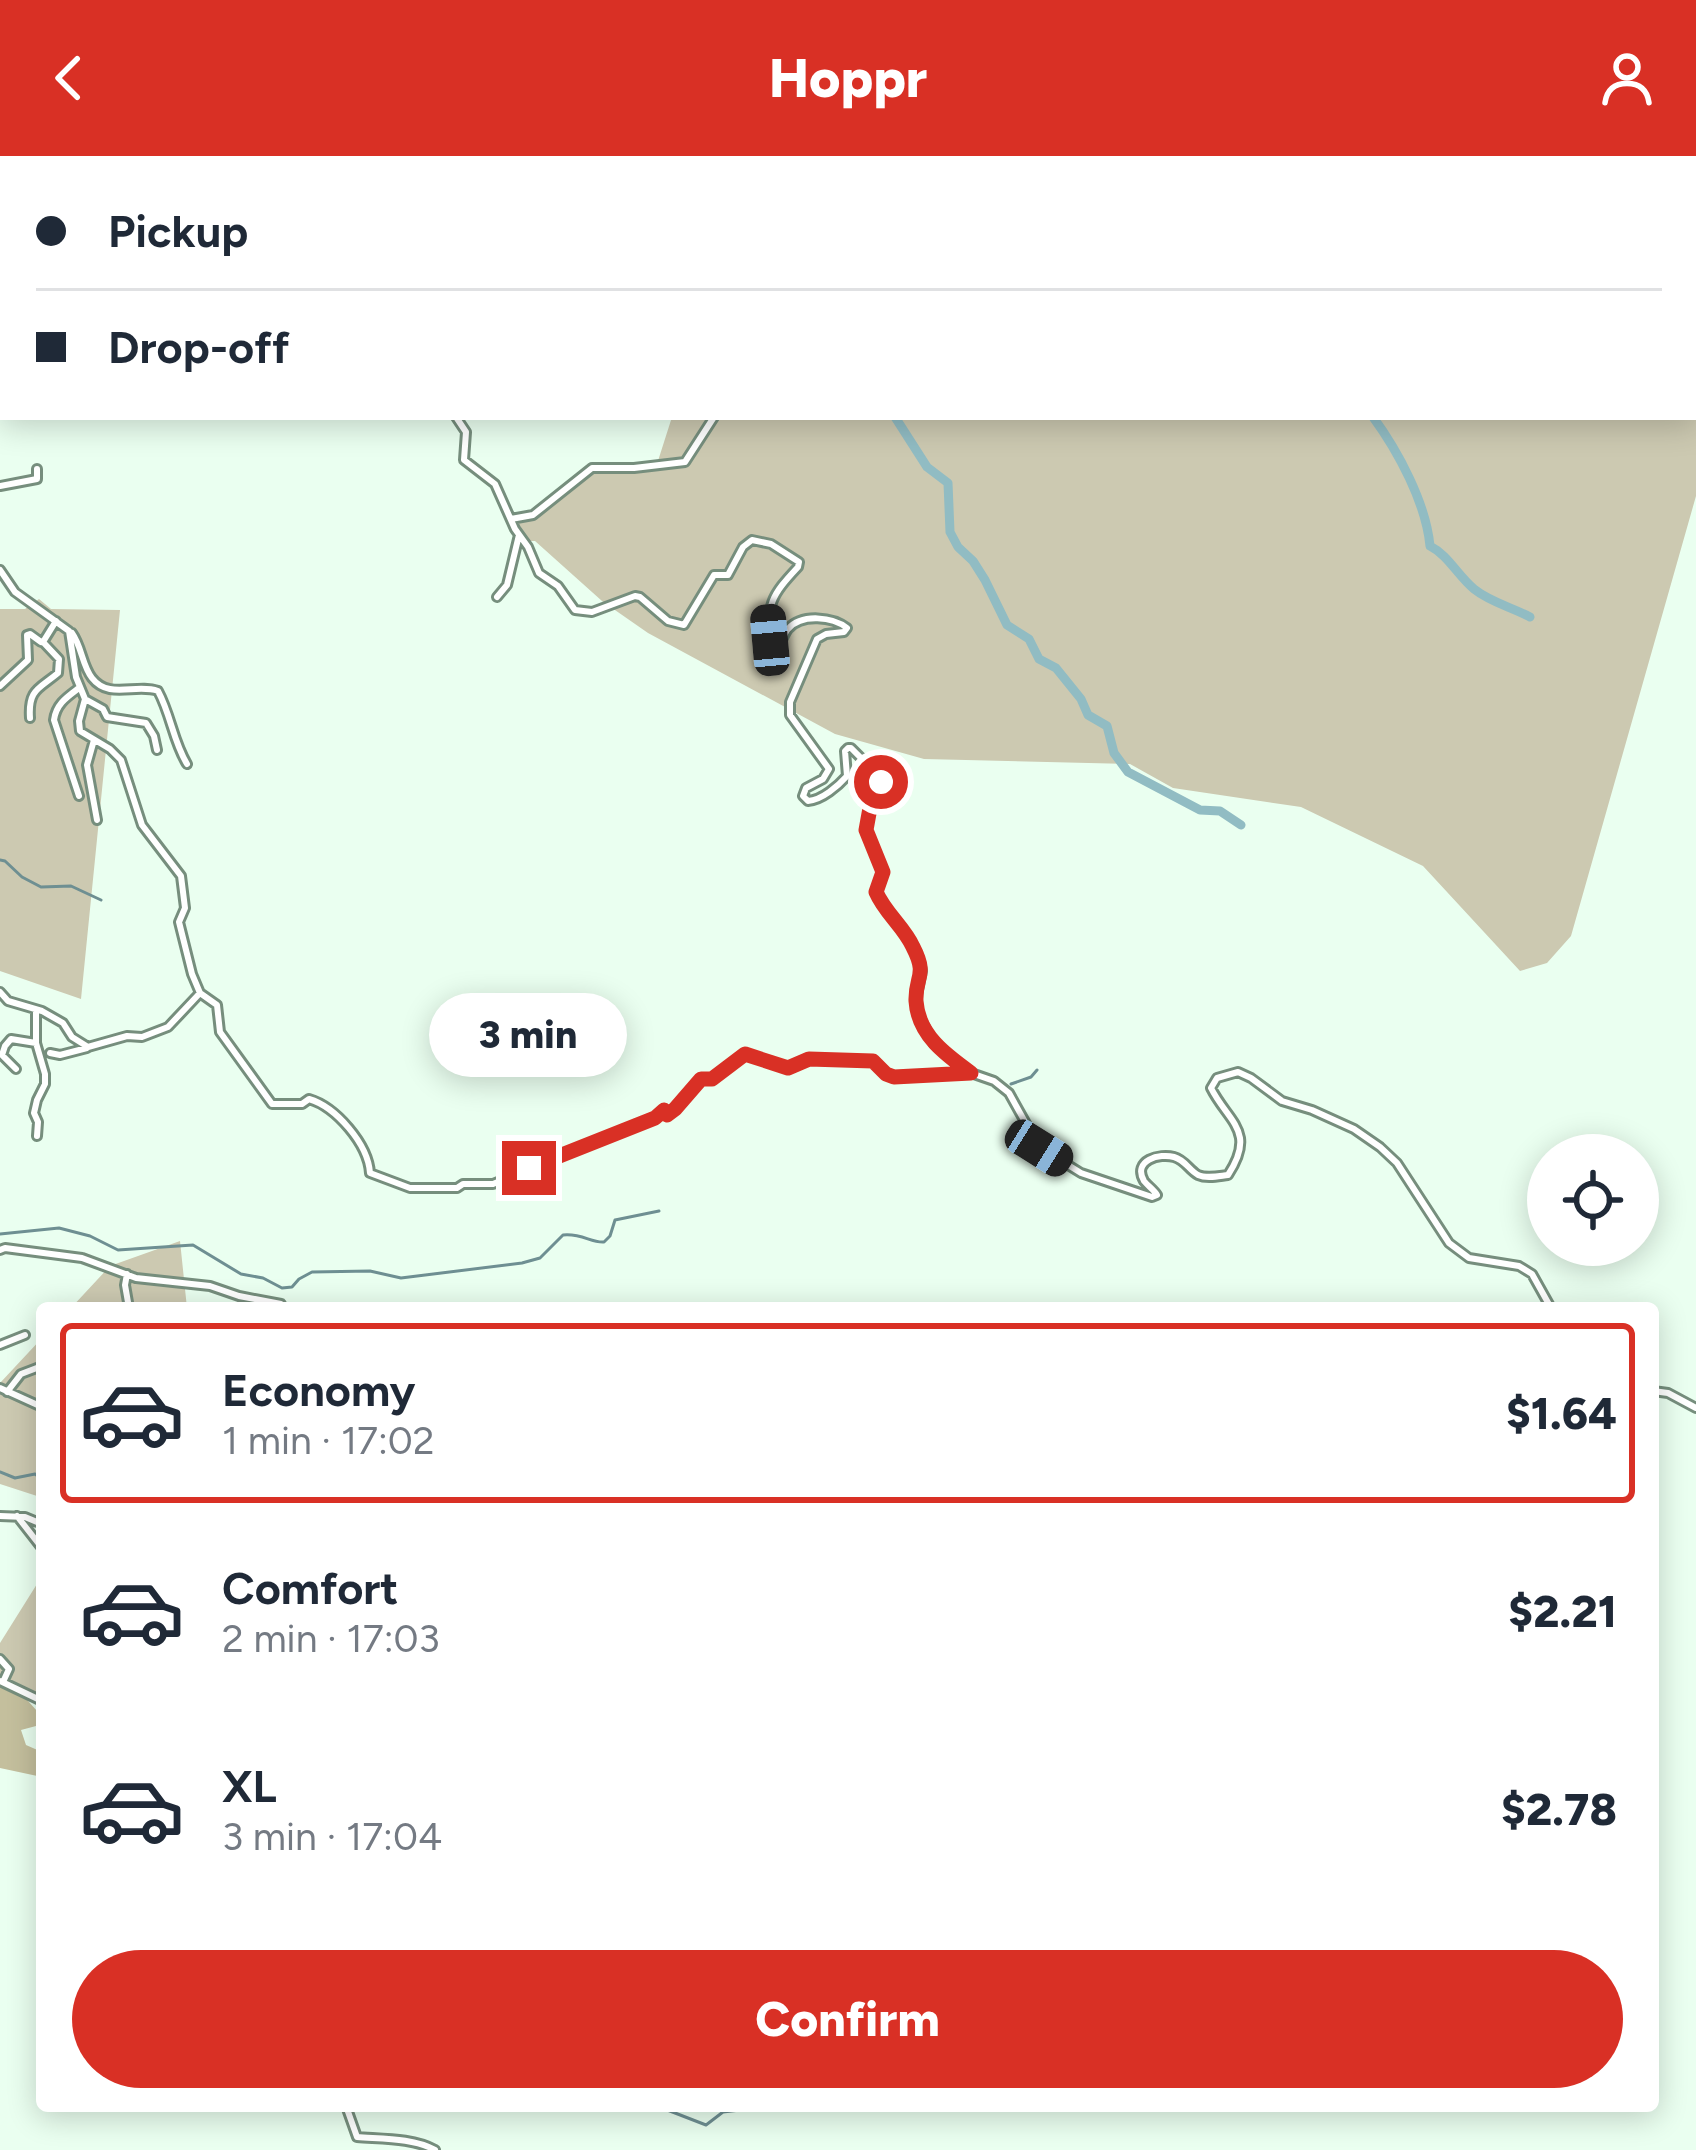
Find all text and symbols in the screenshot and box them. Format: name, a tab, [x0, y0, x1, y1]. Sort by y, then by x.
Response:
icon: back	[36, 45, 102, 111]
icon: person	[1594, 45, 1660, 111]
text: Hoppr	[769, 46, 927, 111]
text: Pickup	[108, 204, 248, 258]
text: Drop-off	[108, 320, 290, 374]
car	[749, 603, 791, 677]
route start	[854, 755, 908, 809]
callout: 3 min	[430, 994, 628, 1078]
text: 3 min	[479, 1011, 577, 1058]
car	[999, 1114, 1079, 1182]
map controls	[1527, 1134, 1659, 1266]
button: locate	[1527, 1134, 1659, 1266]
route end	[502, 1141, 556, 1195]
icon: car	[78, 1359, 186, 1467]
text: Economy	[222, 1363, 415, 1417]
text: $1.64	[1506, 1386, 1617, 1440]
text: 1 min · 17:02	[222, 1417, 435, 1464]
icon: car	[78, 1557, 186, 1665]
text: Comfort	[222, 1561, 398, 1615]
text: $2.21	[1508, 1584, 1617, 1638]
text: 2 min · 17:03	[222, 1615, 440, 1662]
icon: car	[78, 1755, 186, 1863]
text: XL	[222, 1759, 277, 1813]
text: $2.78	[1501, 1782, 1617, 1836]
text: 3 min · 17:04	[222, 1813, 442, 1860]
button: Confirm	[72, 1950, 1623, 2088]

